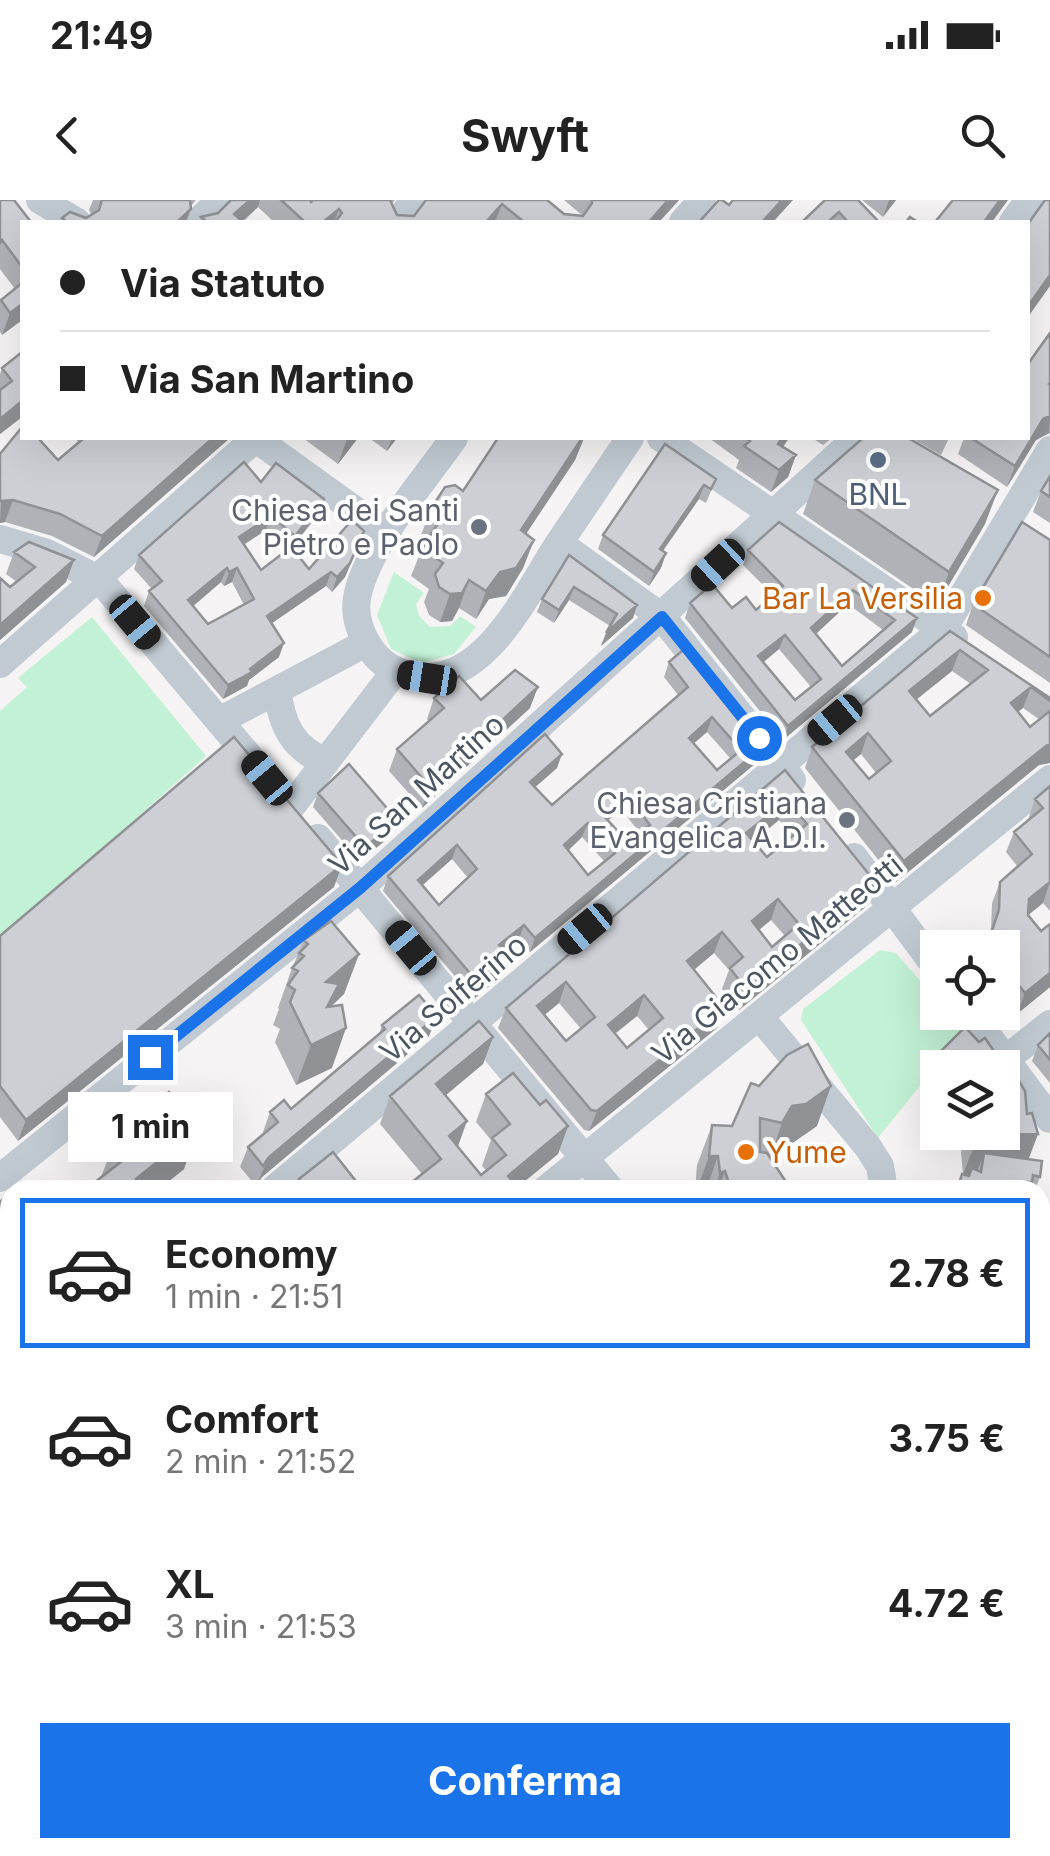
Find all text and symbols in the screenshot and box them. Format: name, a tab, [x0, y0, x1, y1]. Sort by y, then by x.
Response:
text: 21:49	[50, 12, 153, 58]
icon: back	[40, 108, 95, 163]
text: Swyft	[461, 108, 589, 163]
icon: search	[955, 108, 1010, 163]
text: Via Statuto	[120, 260, 325, 306]
text: Via San Martino	[120, 356, 414, 402]
marker: BNL	[867, 449, 889, 471]
place label: BNL	[848, 476, 908, 512]
place label: Chiesa dei Santi Pietro e Paolo	[231, 492, 459, 562]
marker: Chiesa dei Santi Pietro e Paolo	[468, 516, 490, 538]
car	[686, 534, 750, 596]
place label: Bar La Versilia	[762, 580, 963, 616]
marker: Bar La Versilia	[972, 587, 994, 609]
car	[104, 589, 166, 655]
car	[395, 658, 459, 698]
car	[802, 689, 868, 751]
street label: Via San Martino	[321, 706, 511, 882]
route start	[737, 716, 782, 761]
car	[236, 745, 298, 811]
place label: Chiesa Cristiana Evangelica A.D.I.	[590, 785, 827, 855]
marker: Chiesa Cristiana Evangelica A.D.I.	[836, 809, 858, 831]
street label: Via Giacomo Matteotti	[645, 847, 909, 1071]
car	[552, 898, 618, 960]
car	[380, 915, 442, 981]
street label: Via Solferino	[372, 926, 534, 1070]
map controls	[920, 930, 1020, 1150]
button: locate	[920, 930, 1020, 1030]
route end	[128, 1035, 173, 1080]
button: layers	[920, 1050, 1020, 1150]
callout: 1 min	[68, 1092, 232, 1162]
text: 1 min	[111, 1107, 190, 1146]
place label: Yume	[766, 1134, 847, 1170]
marker: Yume	[735, 1141, 757, 1163]
icon: car	[45, 1228, 135, 1318]
text: Economy	[165, 1231, 338, 1277]
text: 2.78 €	[888, 1250, 1005, 1296]
text: 1 min · 21:51	[165, 1277, 343, 1316]
icon: car	[45, 1393, 135, 1483]
text: Comfort	[165, 1396, 319, 1442]
text: 3.75 €	[889, 1415, 1005, 1461]
text: 2 min · 21:52	[165, 1442, 356, 1481]
icon: car	[45, 1558, 135, 1648]
text: XL	[165, 1561, 215, 1607]
text: 4.72 €	[888, 1580, 1005, 1626]
text: 3 min · 21:53	[165, 1607, 357, 1646]
button: Conferma	[40, 1723, 1010, 1838]

